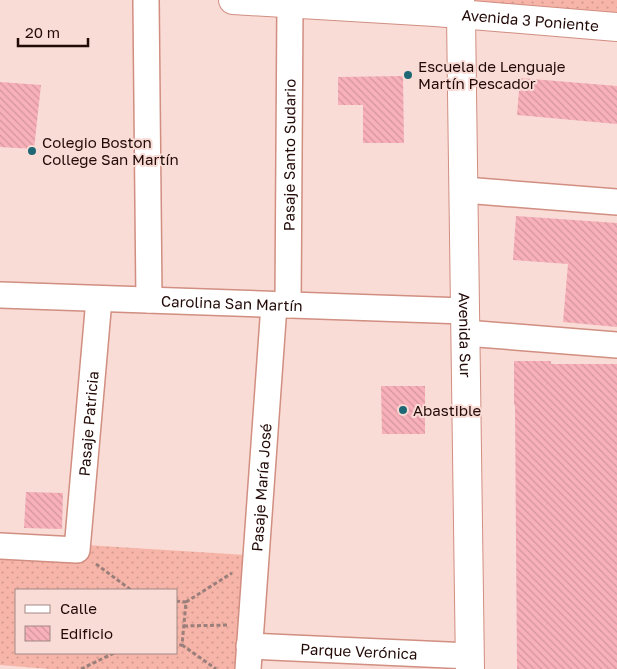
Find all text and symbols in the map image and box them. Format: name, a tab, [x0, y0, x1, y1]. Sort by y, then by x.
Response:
street label: Avenida 3 Poniente	[461, 5, 600, 35]
scale bar	[18, 15, 88, 47]
text: 20 m	[25, 23, 60, 41]
place label: Escuela de Lenguaje Martín Pescador	[418, 57, 566, 92]
marker: Escuela de Lenguaje Martín Pescador	[402, 69, 414, 81]
street label: Pasaje Santo Sudario	[279, 79, 299, 231]
place label: Colegio Boston College San Martín	[42, 133, 179, 168]
marker: Colegio Boston College San Martín	[26, 145, 38, 157]
street label: Carolina San Martín	[161, 292, 303, 314]
street label: Avenida Sur	[456, 292, 475, 378]
street label: Pasaje Patricia	[74, 370, 102, 477]
place label: Abastible	[413, 401, 482, 419]
marker: Abastible	[397, 404, 409, 416]
street label: Pasaje María José	[247, 422, 275, 552]
legend	[15, 589, 178, 654]
text: Calle	[60, 599, 97, 617]
text: Edificio	[60, 624, 113, 642]
street label: Parque Verónica	[300, 639, 418, 663]

